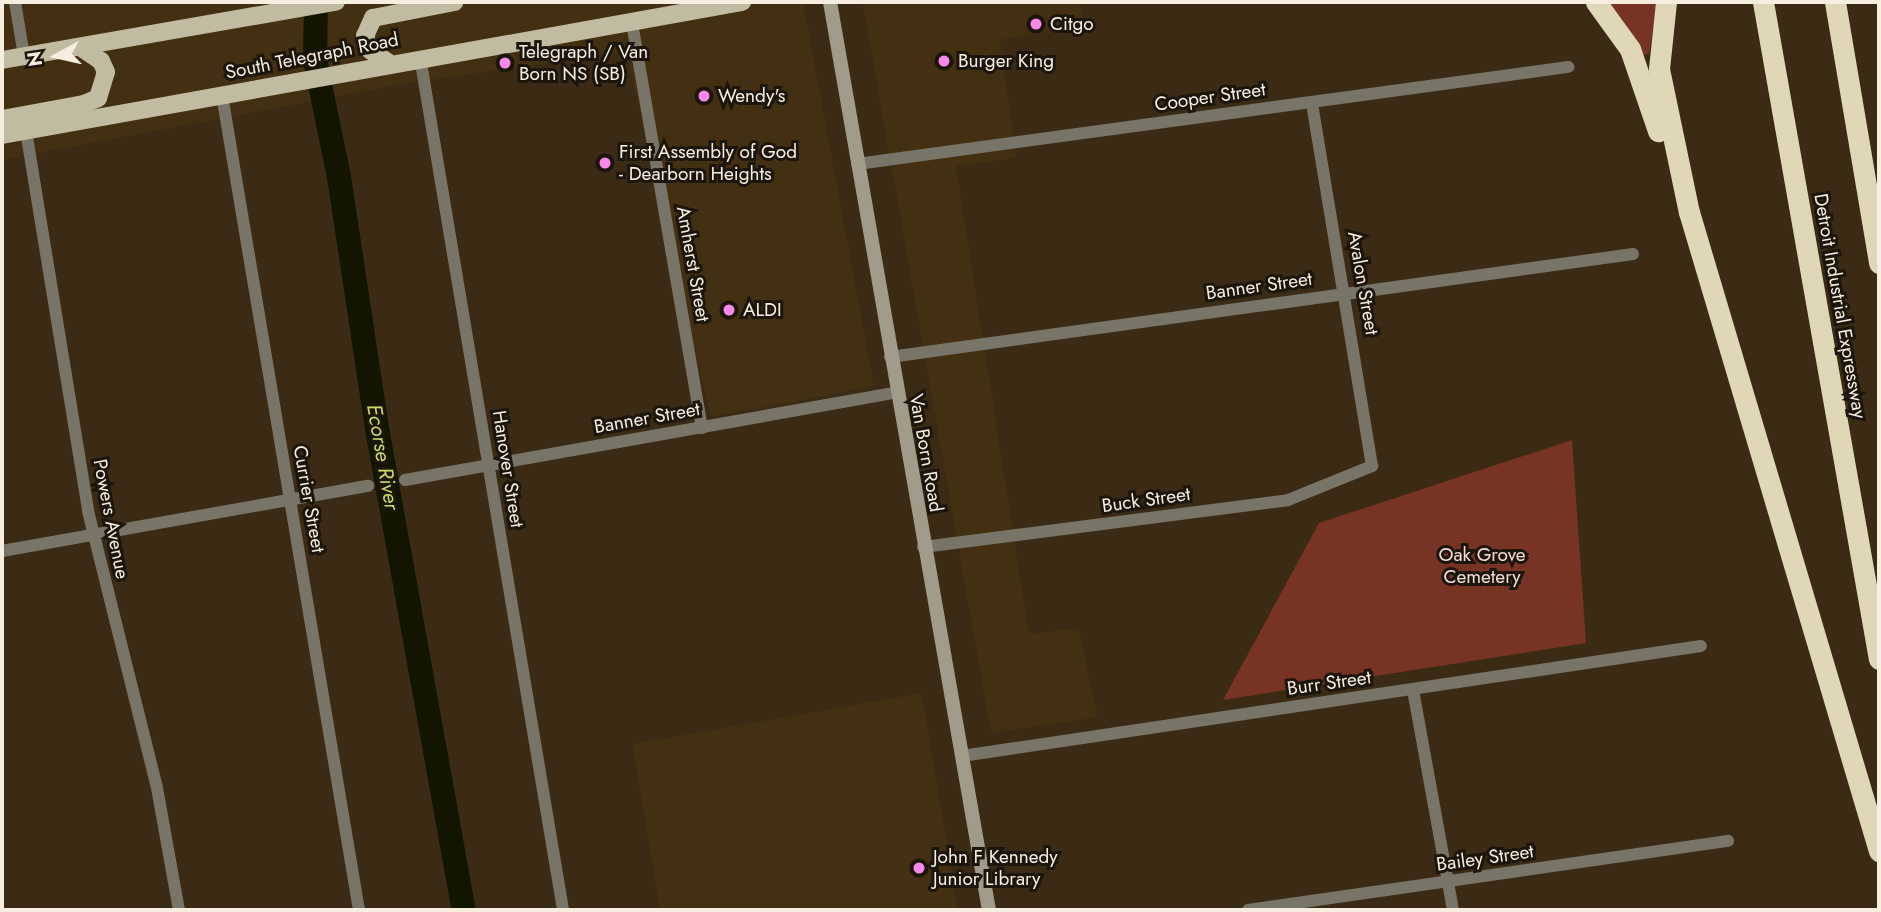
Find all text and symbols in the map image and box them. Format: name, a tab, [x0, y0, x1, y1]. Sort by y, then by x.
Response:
place label: Citgo	[1050, 13, 1094, 35]
marker: Citgo	[1028, 16, 1044, 32]
north arrow	[21, 21, 91, 91]
street label: South Telegraph Road	[224, 28, 400, 84]
place label: Telegraph / Van Born NS (SB)	[519, 41, 648, 85]
text: N	[20, 50, 49, 68]
place label: Burger King	[958, 50, 1054, 72]
marker: Burger King	[936, 53, 952, 69]
marker: Telegraph / Van Born NS (SB)	[497, 55, 513, 71]
street label: Cooper Street	[1153, 78, 1267, 116]
place label: Wendy's	[718, 85, 785, 107]
marker: Wendy's	[696, 88, 712, 104]
place label: First Assembly of God - Dearborn Heights	[619, 141, 797, 185]
marker: First Assembly of God - Dearborn Heights	[597, 155, 613, 171]
street label: Detroit Industrial Expressway	[1809, 192, 1871, 420]
street label: Amherst Street	[672, 204, 714, 324]
street label: Avalon Street	[1343, 229, 1383, 337]
street label: Banner Street	[1204, 267, 1314, 305]
place label: ALDI	[743, 299, 782, 321]
marker: ALDI	[721, 302, 737, 318]
street label: Van Born Road	[904, 392, 948, 514]
street label: Banner Street	[592, 397, 702, 439]
water label: Ecorse River	[361, 402, 405, 512]
street label: Hanover Street	[487, 409, 529, 529]
street label: Currier Street	[288, 444, 330, 554]
street label: Powers Avenue	[88, 457, 134, 581]
street label: Buck Street	[1100, 483, 1192, 517]
park label: Oak Grove Cemetery	[1438, 544, 1526, 588]
street label: Burr Street	[1286, 666, 1372, 700]
street label: Bailey Street	[1435, 840, 1535, 876]
place label: John F Kennedy Junior Library	[933, 846, 1058, 890]
marker: John F Kennedy Junior Library	[911, 860, 927, 876]

